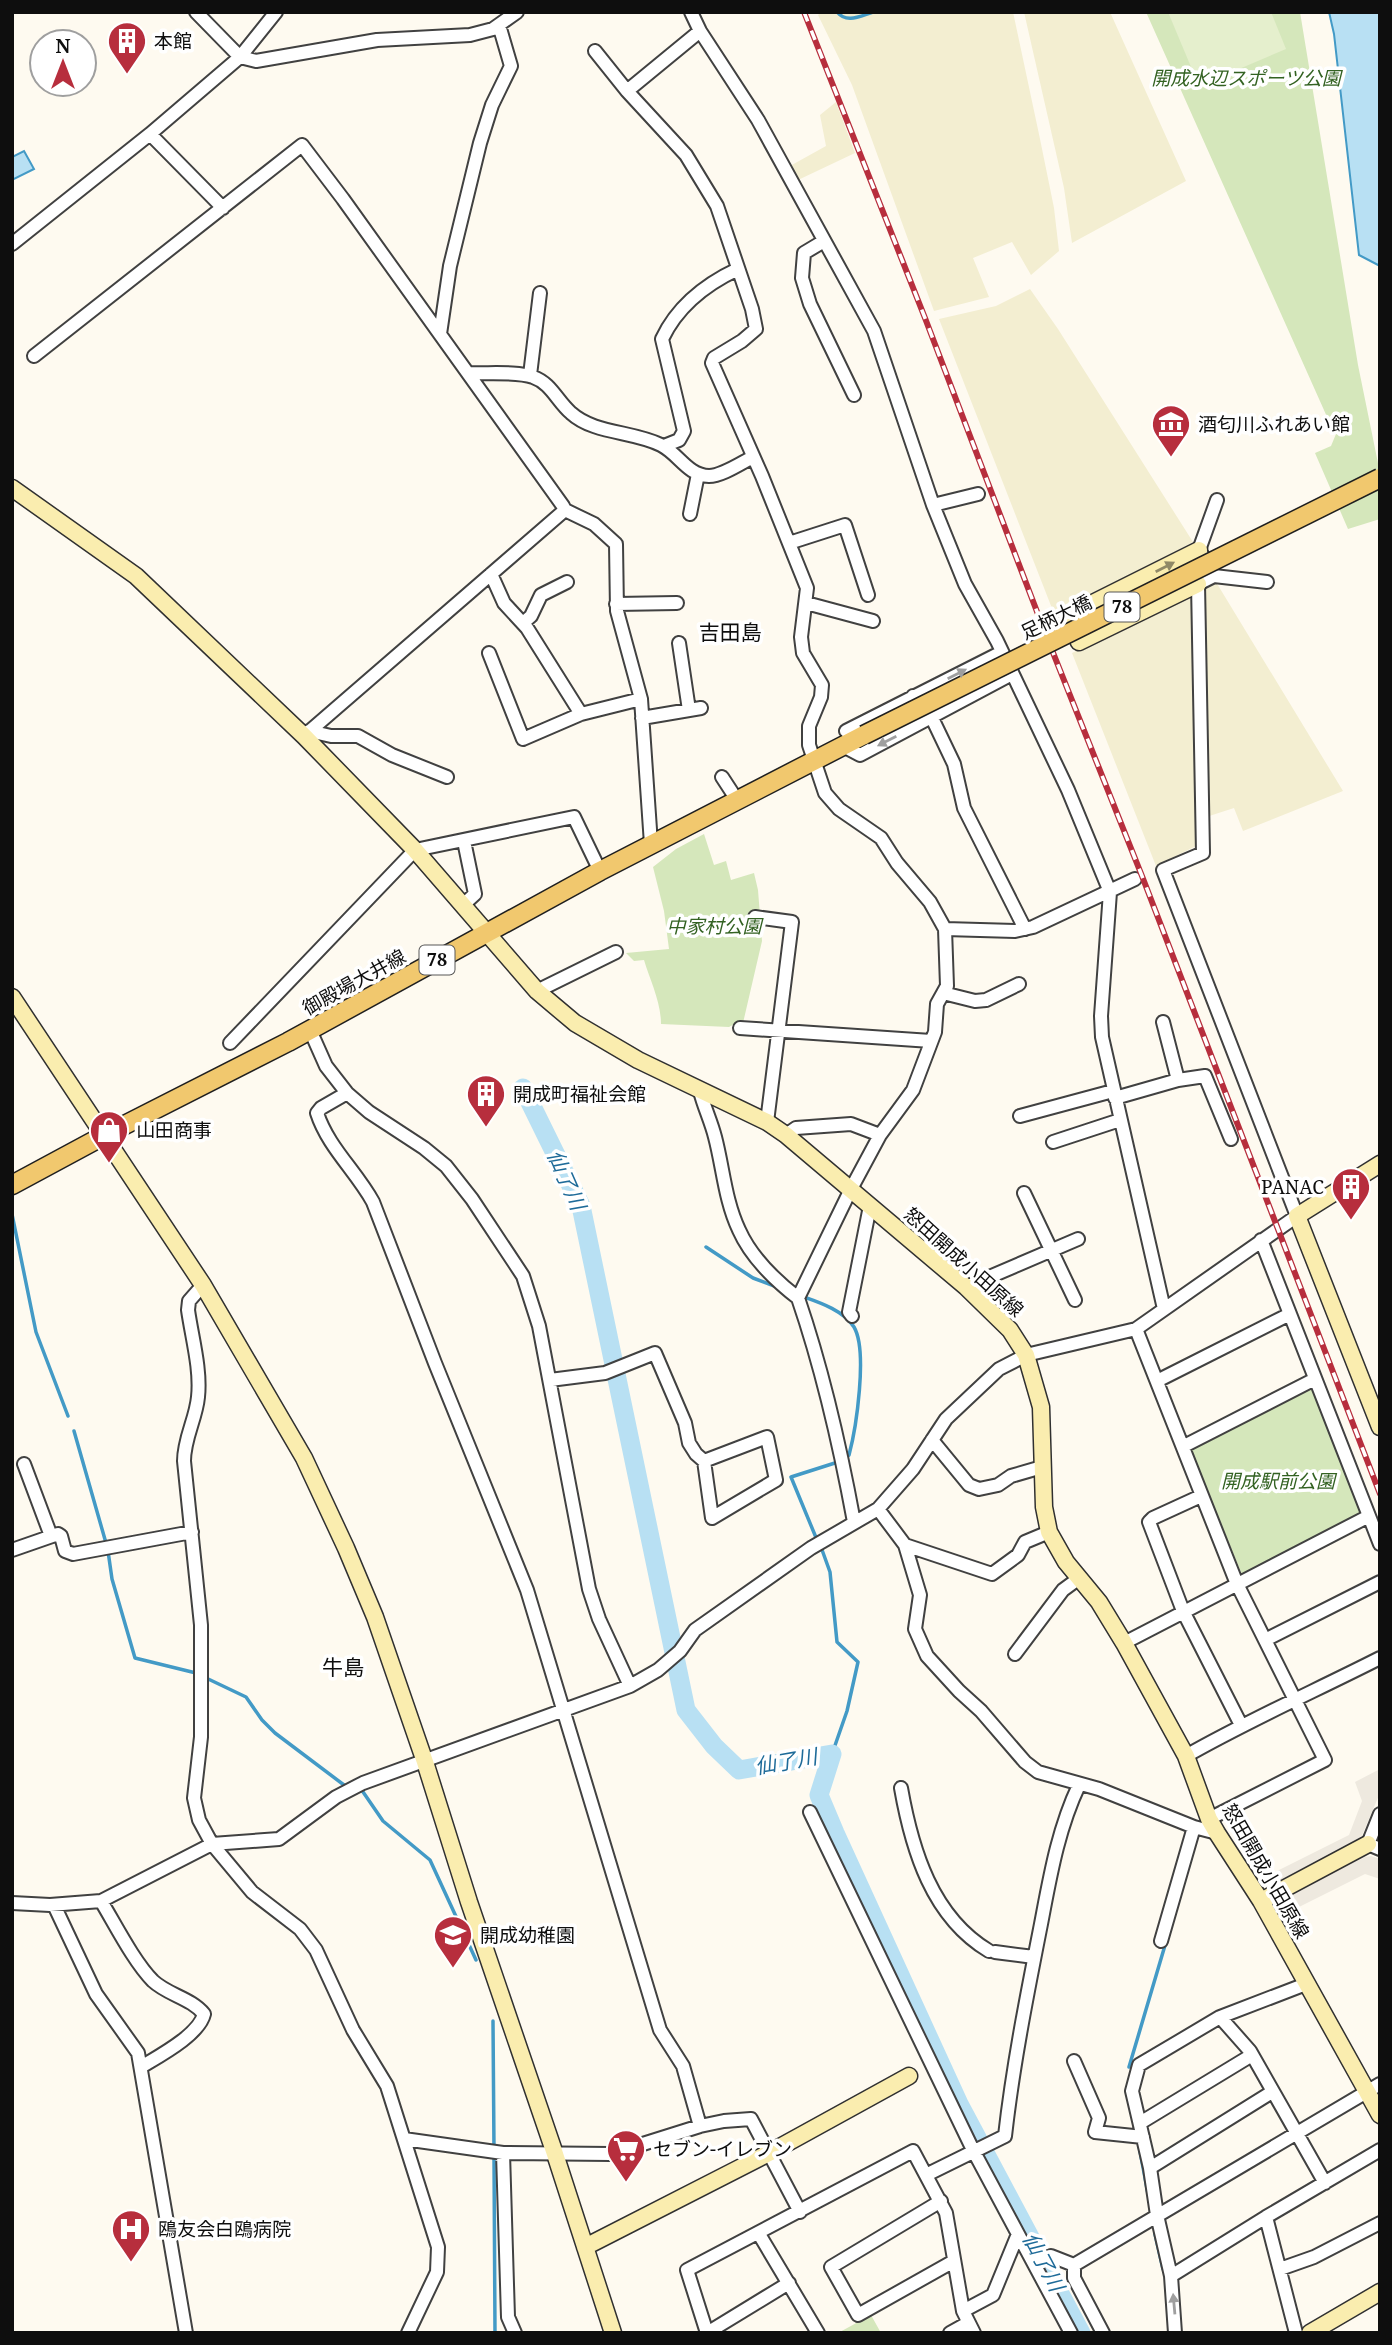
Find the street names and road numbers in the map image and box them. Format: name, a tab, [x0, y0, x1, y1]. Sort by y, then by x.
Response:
street label: 足柄大橋	[1016, 589, 1096, 645]
road number: 78	[1104, 592, 1140, 622]
street label: 御殿場大井線	[298, 943, 410, 1021]
road number: 78	[420, 945, 454, 974]
street label: 怒田開成小田原線	[899, 1201, 1029, 1323]
street label: 怒田開成小田原線	[1217, 1799, 1315, 1943]

